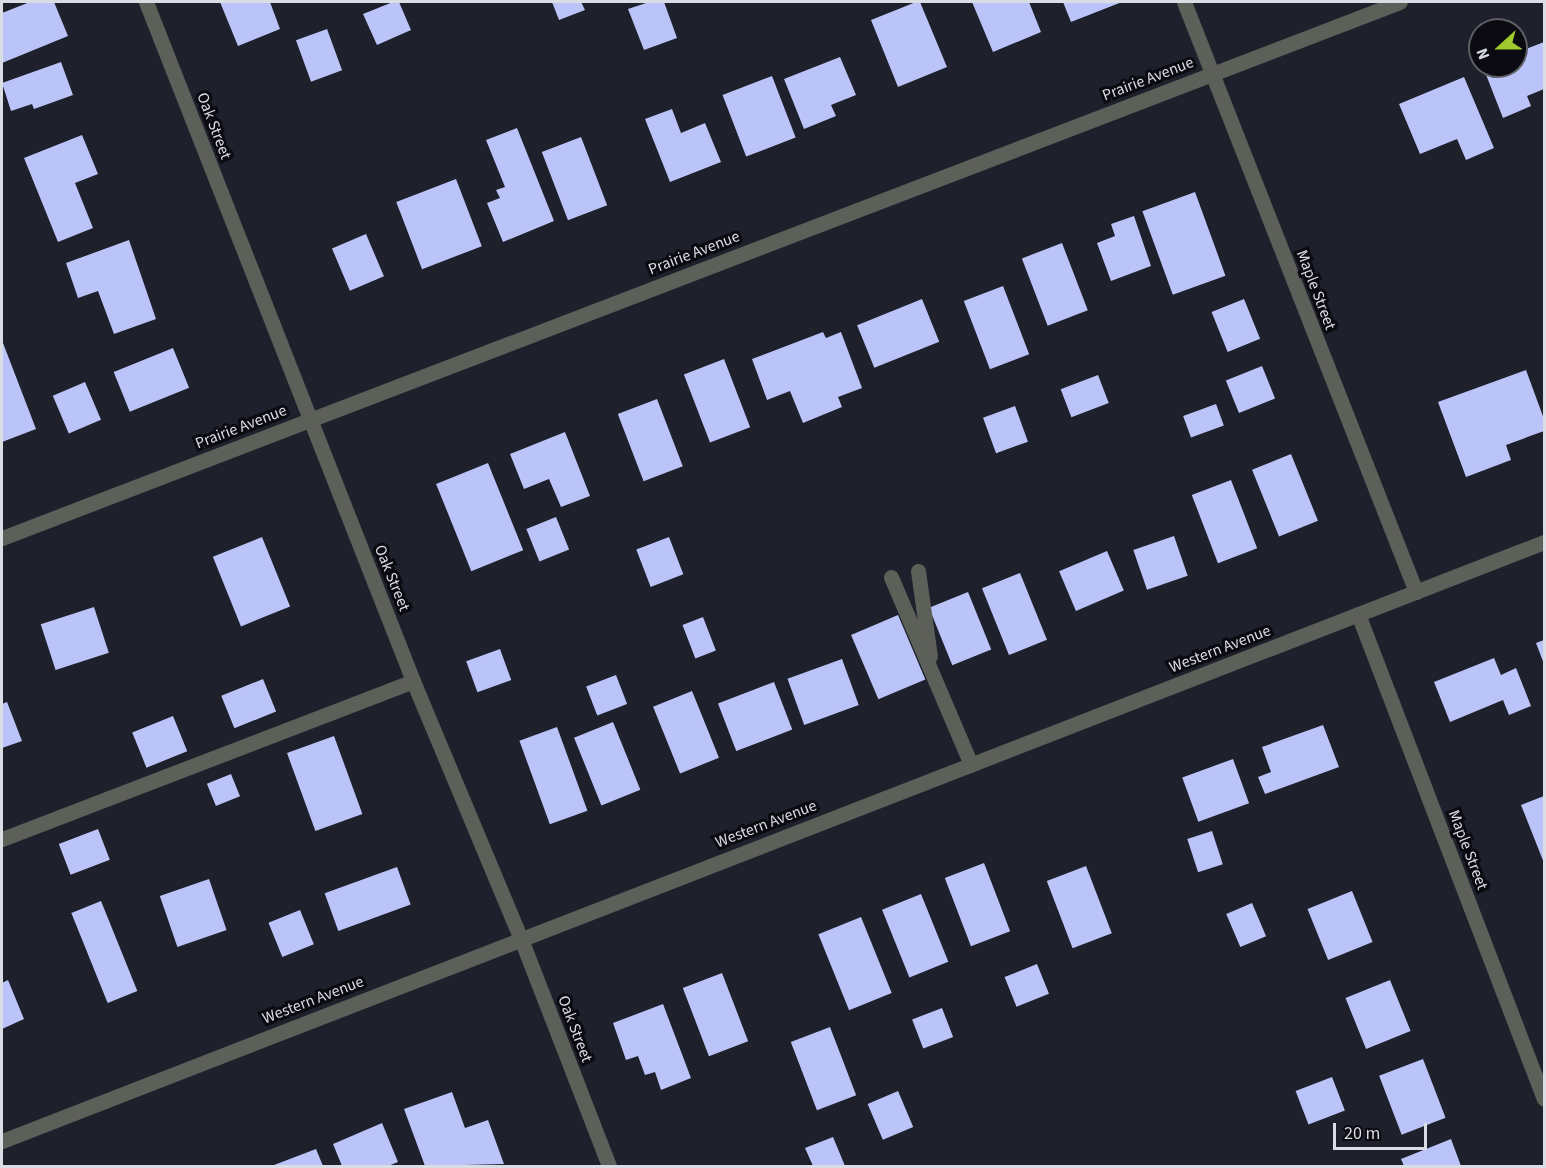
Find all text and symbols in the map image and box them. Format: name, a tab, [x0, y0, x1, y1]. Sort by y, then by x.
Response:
north arrow	[1468, 18, 1528, 78]
text: N	[1471, 45, 1495, 63]
street label: Prairie Avenue	[1100, 53, 1196, 105]
street label: Oak Street	[193, 90, 235, 162]
street label: Prairie Avenue	[646, 227, 742, 279]
street label: Maple Street	[1292, 247, 1340, 333]
street label: Prairie Avenue	[193, 401, 289, 453]
street label: Oak Street	[370, 542, 414, 614]
street label: Western Avenue	[1167, 621, 1273, 677]
street label: Western Avenue	[713, 796, 819, 852]
street label: Maple Street	[1444, 807, 1492, 893]
street label: Western Avenue	[260, 972, 366, 1028]
street label: Oak Street	[554, 993, 596, 1065]
scale bar	[1336, 1111, 1430, 1149]
text: 20 m	[1344, 1121, 1380, 1146]

